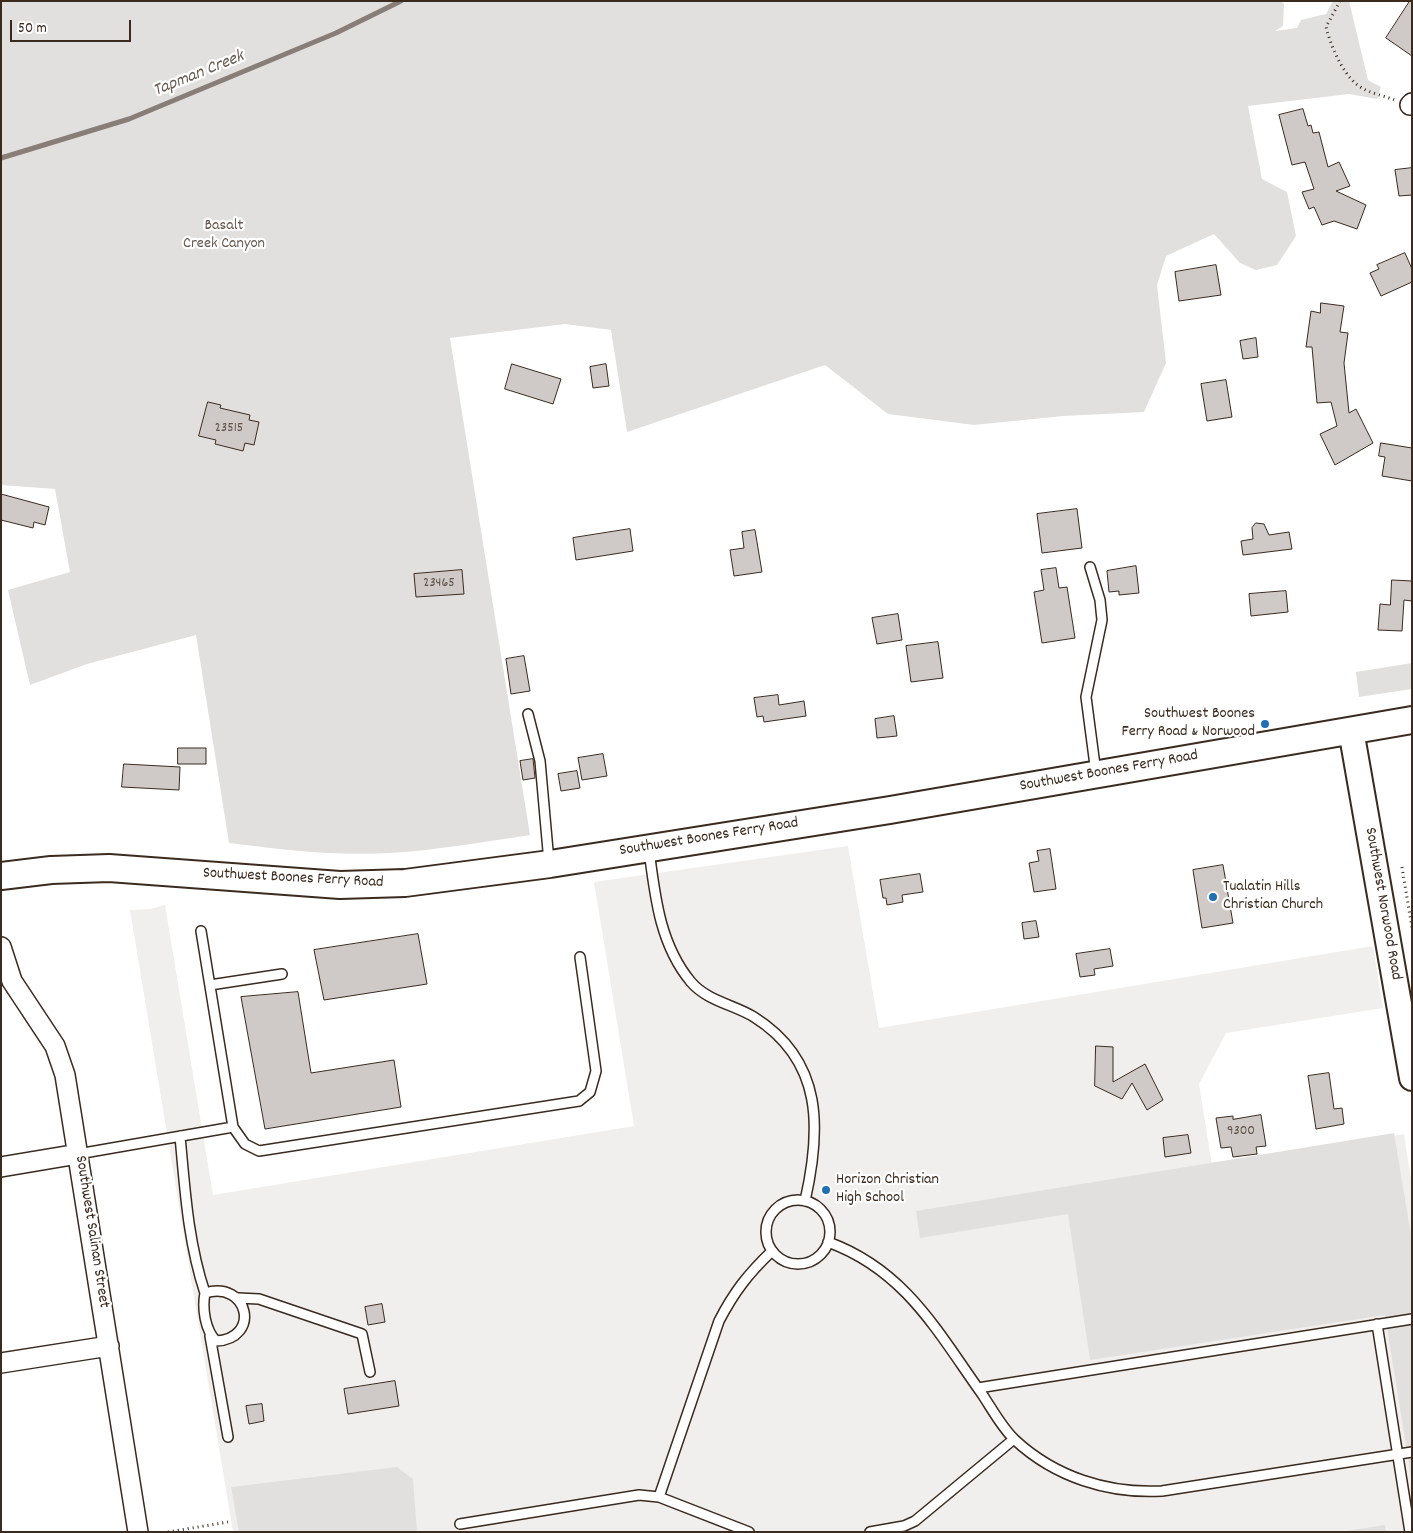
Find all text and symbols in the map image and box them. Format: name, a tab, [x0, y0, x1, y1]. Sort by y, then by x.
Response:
scale bar	[12, 10, 134, 42]
text: 50 m	[18, 18, 47, 40]
water label: Tapman Creek	[150, 47, 248, 103]
park label: Basalt Creek Canyon	[183, 217, 265, 255]
house number: 23515	[215, 421, 243, 437]
house number: 23465	[423, 576, 455, 592]
place label: Southwest Boones Ferry Road & Norwood	[1122, 705, 1255, 743]
marker: Southwest Boones Ferry Road & Norwood	[1259, 718, 1271, 730]
street label: Southwest Boones Ferry Road	[1018, 747, 1200, 797]
street label: Southwest Boones Ferry Road	[618, 814, 800, 862]
street label: Southwest Norwood Road	[1359, 826, 1405, 982]
street label: Southwest Boones Ferry Road	[202, 865, 384, 893]
place label: Tualatin Hills Christian Church	[1223, 878, 1323, 916]
marker: Tualatin Hills Christian Church	[1207, 891, 1219, 903]
house number: 9300	[1227, 1124, 1255, 1140]
street label: Southwest Salinan Street	[69, 1154, 113, 1310]
place label: Horizon Christian High School	[836, 1171, 939, 1209]
marker: Horizon Christian High School	[820, 1184, 832, 1196]

